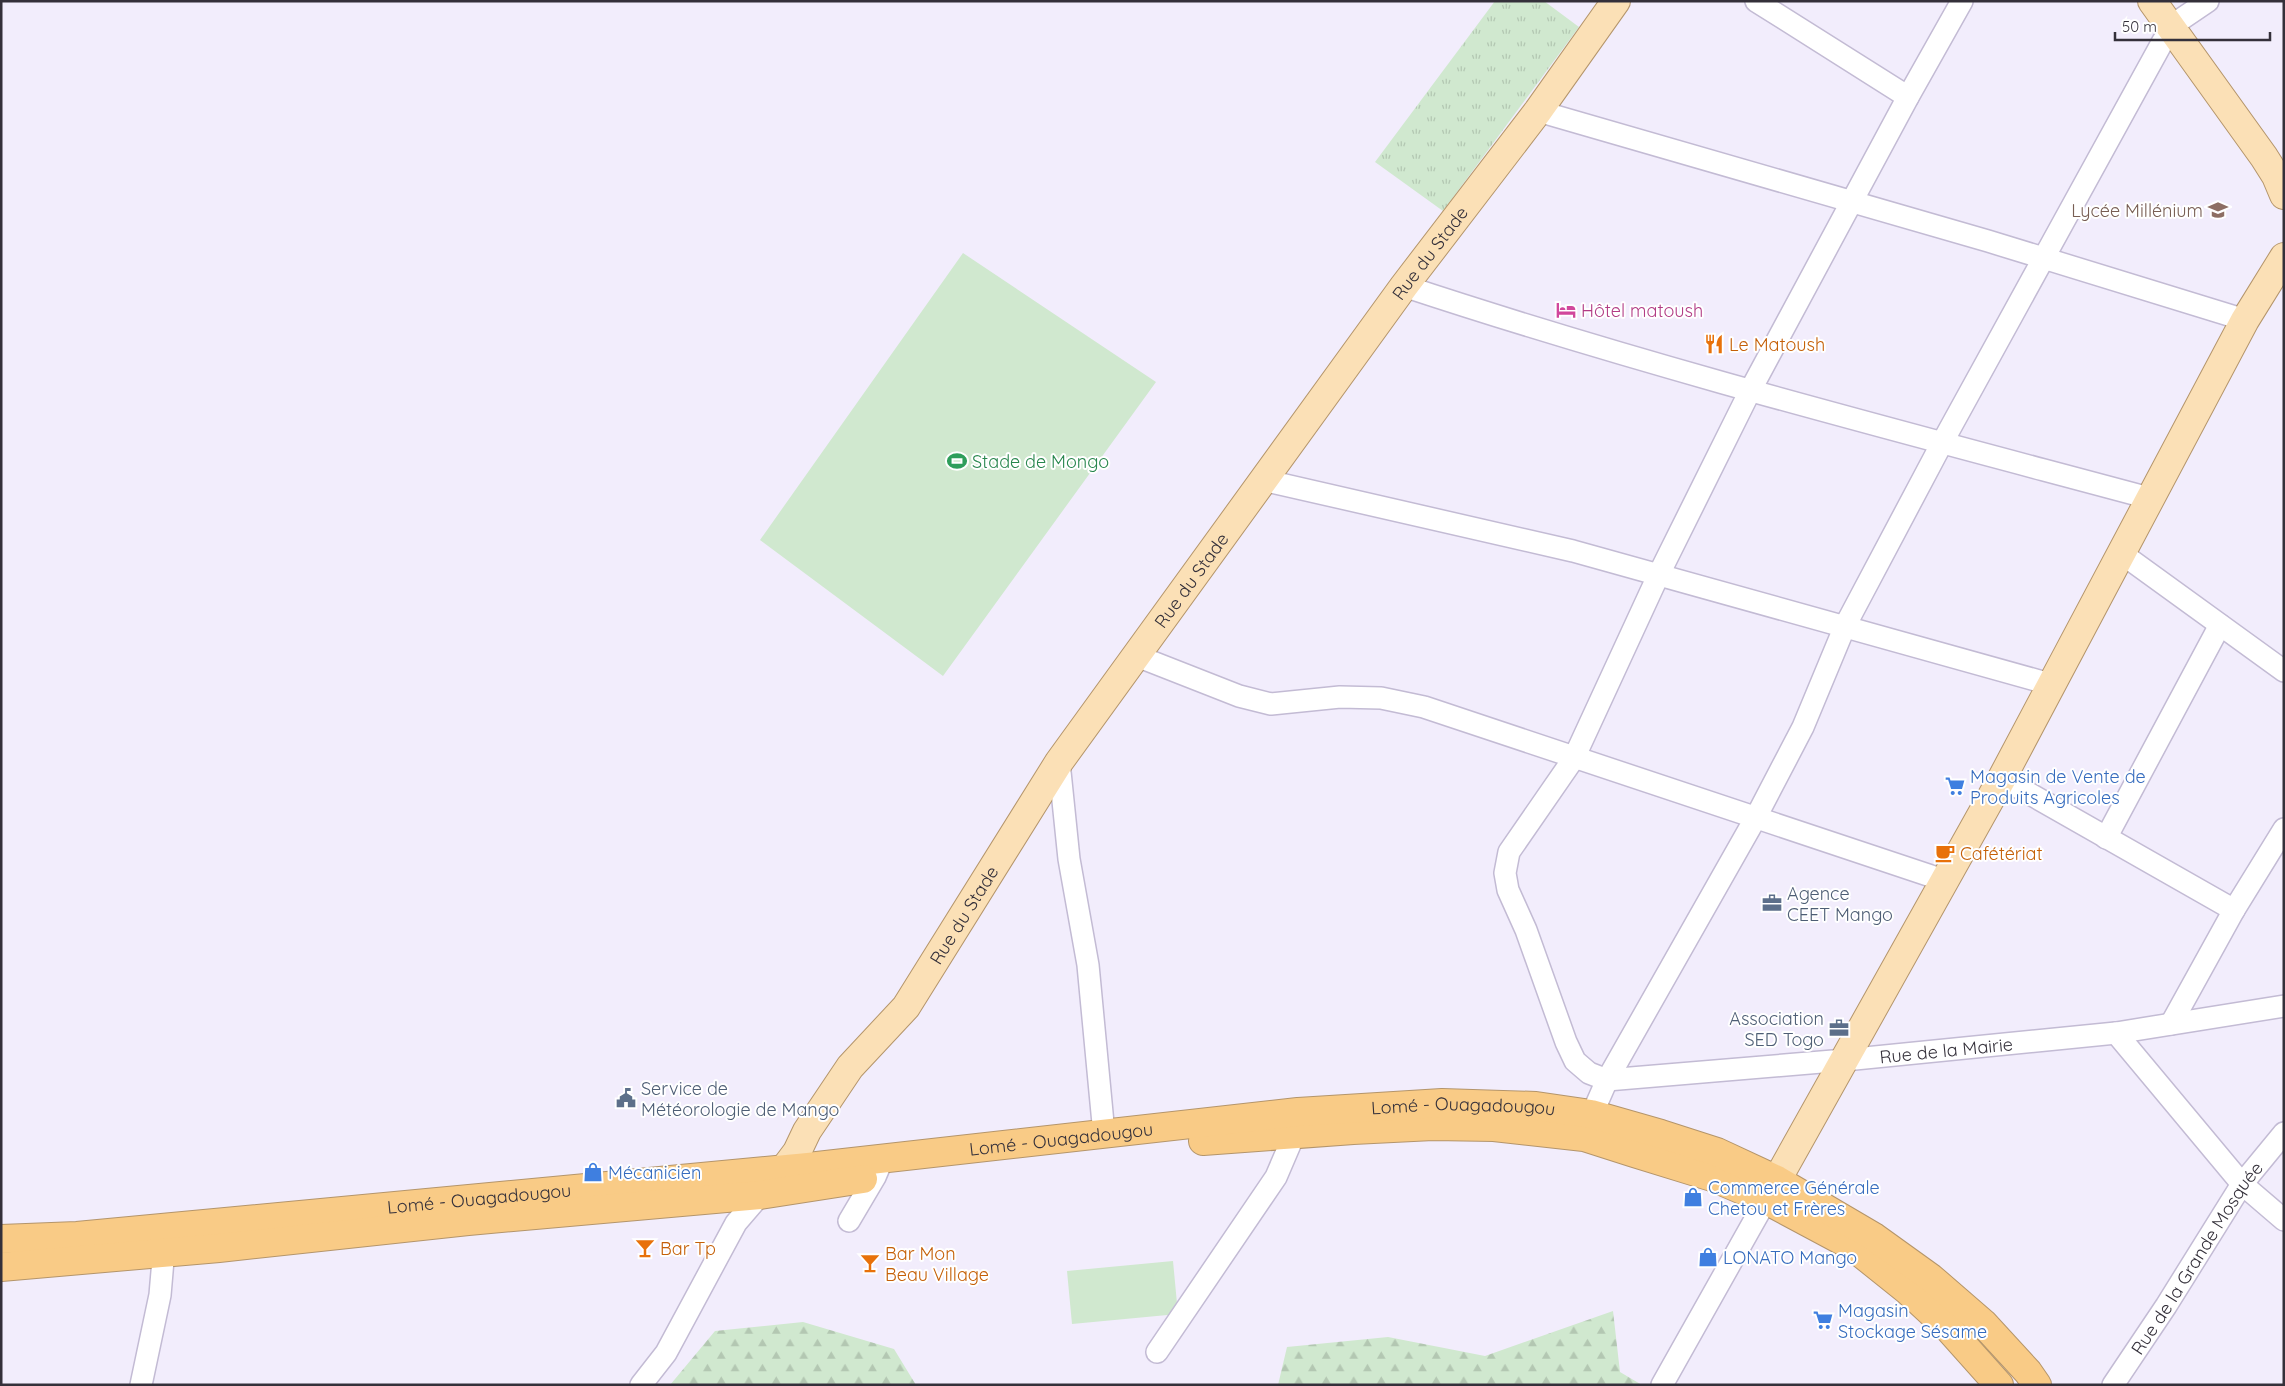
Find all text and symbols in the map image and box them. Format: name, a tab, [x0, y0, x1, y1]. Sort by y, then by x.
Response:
scale bar	[2115, 10, 2270, 42]
text: 50 m	[2122, 17, 2157, 36]
place label: Lycée Millénium	[2071, 199, 2203, 222]
school or university icon: Lycée Millénium	[2207, 199, 2229, 221]
street label: Rue du Stade	[1386, 201, 1473, 304]
hotel icon: Hôtel matoush	[1555, 299, 1577, 321]
place label: Hôtel matoush	[1581, 299, 1703, 322]
restaurant icon: Le Matoush	[1703, 333, 1725, 355]
place label: Le Matoush	[1729, 333, 1825, 356]
sports icon: Stade de Mongo	[946, 450, 968, 472]
place label: Stade de Mongo	[972, 450, 1109, 473]
street label: Rue du Stade	[1149, 528, 1233, 632]
place label: Magasin de Vente de Produits Agricoles	[1970, 765, 2146, 809]
supermarket icon: Magasin de Vente de Produits Agricoles	[1944, 775, 1966, 797]
cafe icon: Cafétériat	[1934, 842, 1956, 864]
place label: Cafétériat	[1960, 842, 2043, 865]
street label: Rue du Stade	[924, 861, 1003, 968]
place label: Agence CEET Mango	[1787, 882, 1893, 926]
office icon: Agence CEET Mango	[1761, 892, 1783, 914]
place label: Association SED Togo	[1729, 1007, 1824, 1051]
office icon: Association SED Togo	[1828, 1017, 1850, 1039]
street label: Rue de la Mairie	[1878, 1032, 2014, 1068]
place label: Service de Météorologie de Mango	[641, 1077, 839, 1121]
public building icon: Service de Météorologie de Mango	[615, 1087, 637, 1109]
street label: Lomé - Ouagadougou	[1370, 1091, 1557, 1120]
street label: Lomé - Ouagadougou	[968, 1117, 1154, 1160]
street label: Rue de la Grande Mosquée	[2125, 1157, 2267, 1359]
shop icon: Mécanicien	[582, 1161, 604, 1183]
place label: Mécanicien	[608, 1161, 701, 1184]
place label: Commerce Générale Chetou et Frères	[1708, 1176, 1880, 1220]
street label: Lomé - Ouagadougou	[386, 1178, 572, 1218]
shop icon: Commerce Générale Chetou et Frères	[1682, 1186, 1704, 1208]
bar icon: Bar Tp	[634, 1237, 656, 1259]
place label: Bar Tp	[660, 1237, 716, 1260]
place label: Bar Mon Beau Village	[885, 1242, 989, 1286]
shop icon: LONATO Mango	[1697, 1246, 1719, 1268]
place label: LONATO Mango	[1723, 1246, 1857, 1269]
bar icon: Bar Mon Beau Village	[859, 1252, 881, 1274]
place label: Magasin Stockage Sésame	[1838, 1299, 1987, 1343]
supermarket icon: Magasin Stockage Sésame	[1812, 1309, 1834, 1331]

